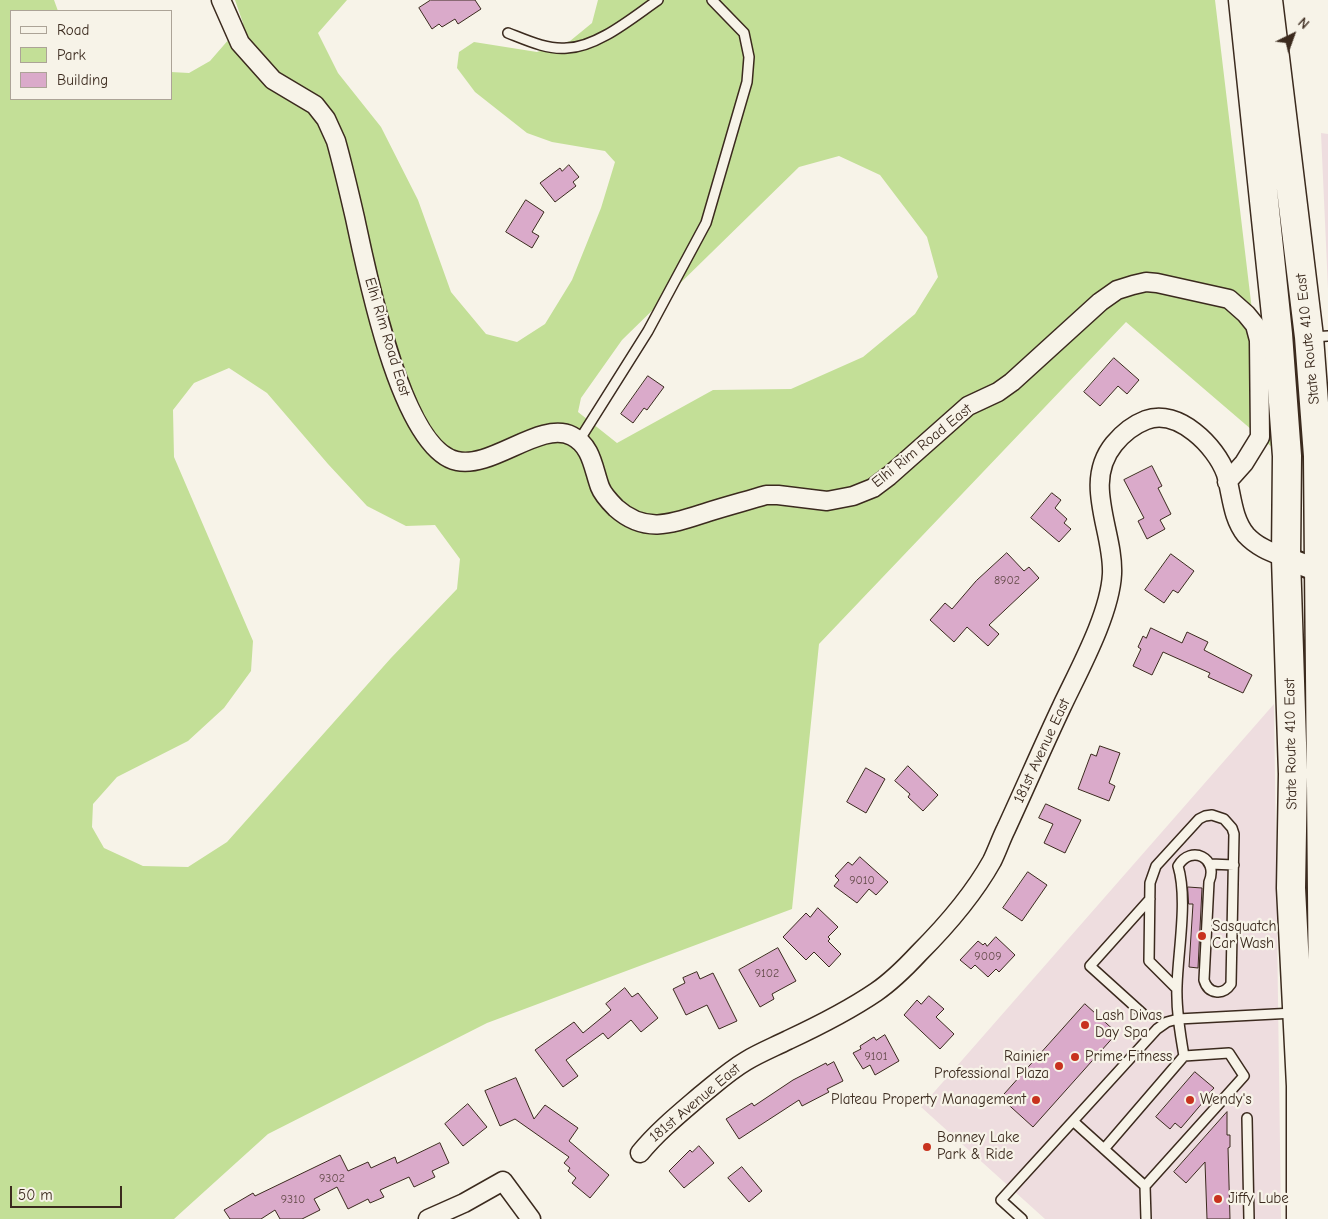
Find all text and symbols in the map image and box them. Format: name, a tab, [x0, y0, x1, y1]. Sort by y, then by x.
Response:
legend	[10, 10, 172, 100]
north arrow	[1268, 10, 1318, 60]
text: N	[1294, 14, 1312, 33]
text: Road	[57, 21, 89, 39]
text: Park	[57, 46, 86, 64]
text: Building	[57, 71, 108, 89]
street label: State Route 410 East	[1292, 273, 1324, 405]
street label: Elhi Rim Road East	[360, 275, 414, 399]
street label: Elhi Rim Road East	[868, 400, 976, 492]
house number: 8902	[994, 574, 1020, 588]
street label: State Route 410 East	[1281, 678, 1301, 810]
street label: 181st Avenue East	[1010, 696, 1074, 806]
house number: 9010	[849, 874, 875, 888]
place label: Sasquatch Car Wash	[1212, 918, 1276, 953]
marker: Sasquatch Car Wash	[1196, 930, 1208, 942]
house number: 9009	[974, 950, 1002, 964]
house number: 9102	[755, 967, 779, 981]
place label: Lash Divas Day Spa	[1095, 1007, 1162, 1042]
marker: Lash Divas Day Spa	[1079, 1019, 1091, 1031]
place label: Rainier Professional Plaza	[934, 1048, 1049, 1083]
place label: Prime Fitness	[1085, 1048, 1172, 1066]
house number: 9101	[864, 1050, 888, 1064]
marker: Prime Fitness	[1069, 1051, 1081, 1063]
street label: 181st Avenue East	[646, 1060, 744, 1146]
marker: Rainier Professional Plaza	[1053, 1060, 1065, 1072]
place label: Plateau Property Management	[831, 1091, 1026, 1109]
place label: Wendy's	[1200, 1091, 1252, 1109]
marker: Plateau Property Management	[1030, 1094, 1042, 1106]
marker: Wendy's	[1184, 1094, 1196, 1106]
place label: Bonney Lake Park & Ride	[937, 1129, 1019, 1164]
marker: Bonney Lake Park & Ride	[921, 1141, 933, 1153]
house number: 9302	[319, 1172, 345, 1186]
scale bar	[12, 1176, 125, 1208]
text: 50 m	[18, 1186, 53, 1204]
place label: Jiffy Lube	[1228, 1190, 1289, 1208]
house number: 9310	[281, 1193, 305, 1207]
marker: Jiffy Lube	[1212, 1193, 1224, 1205]

